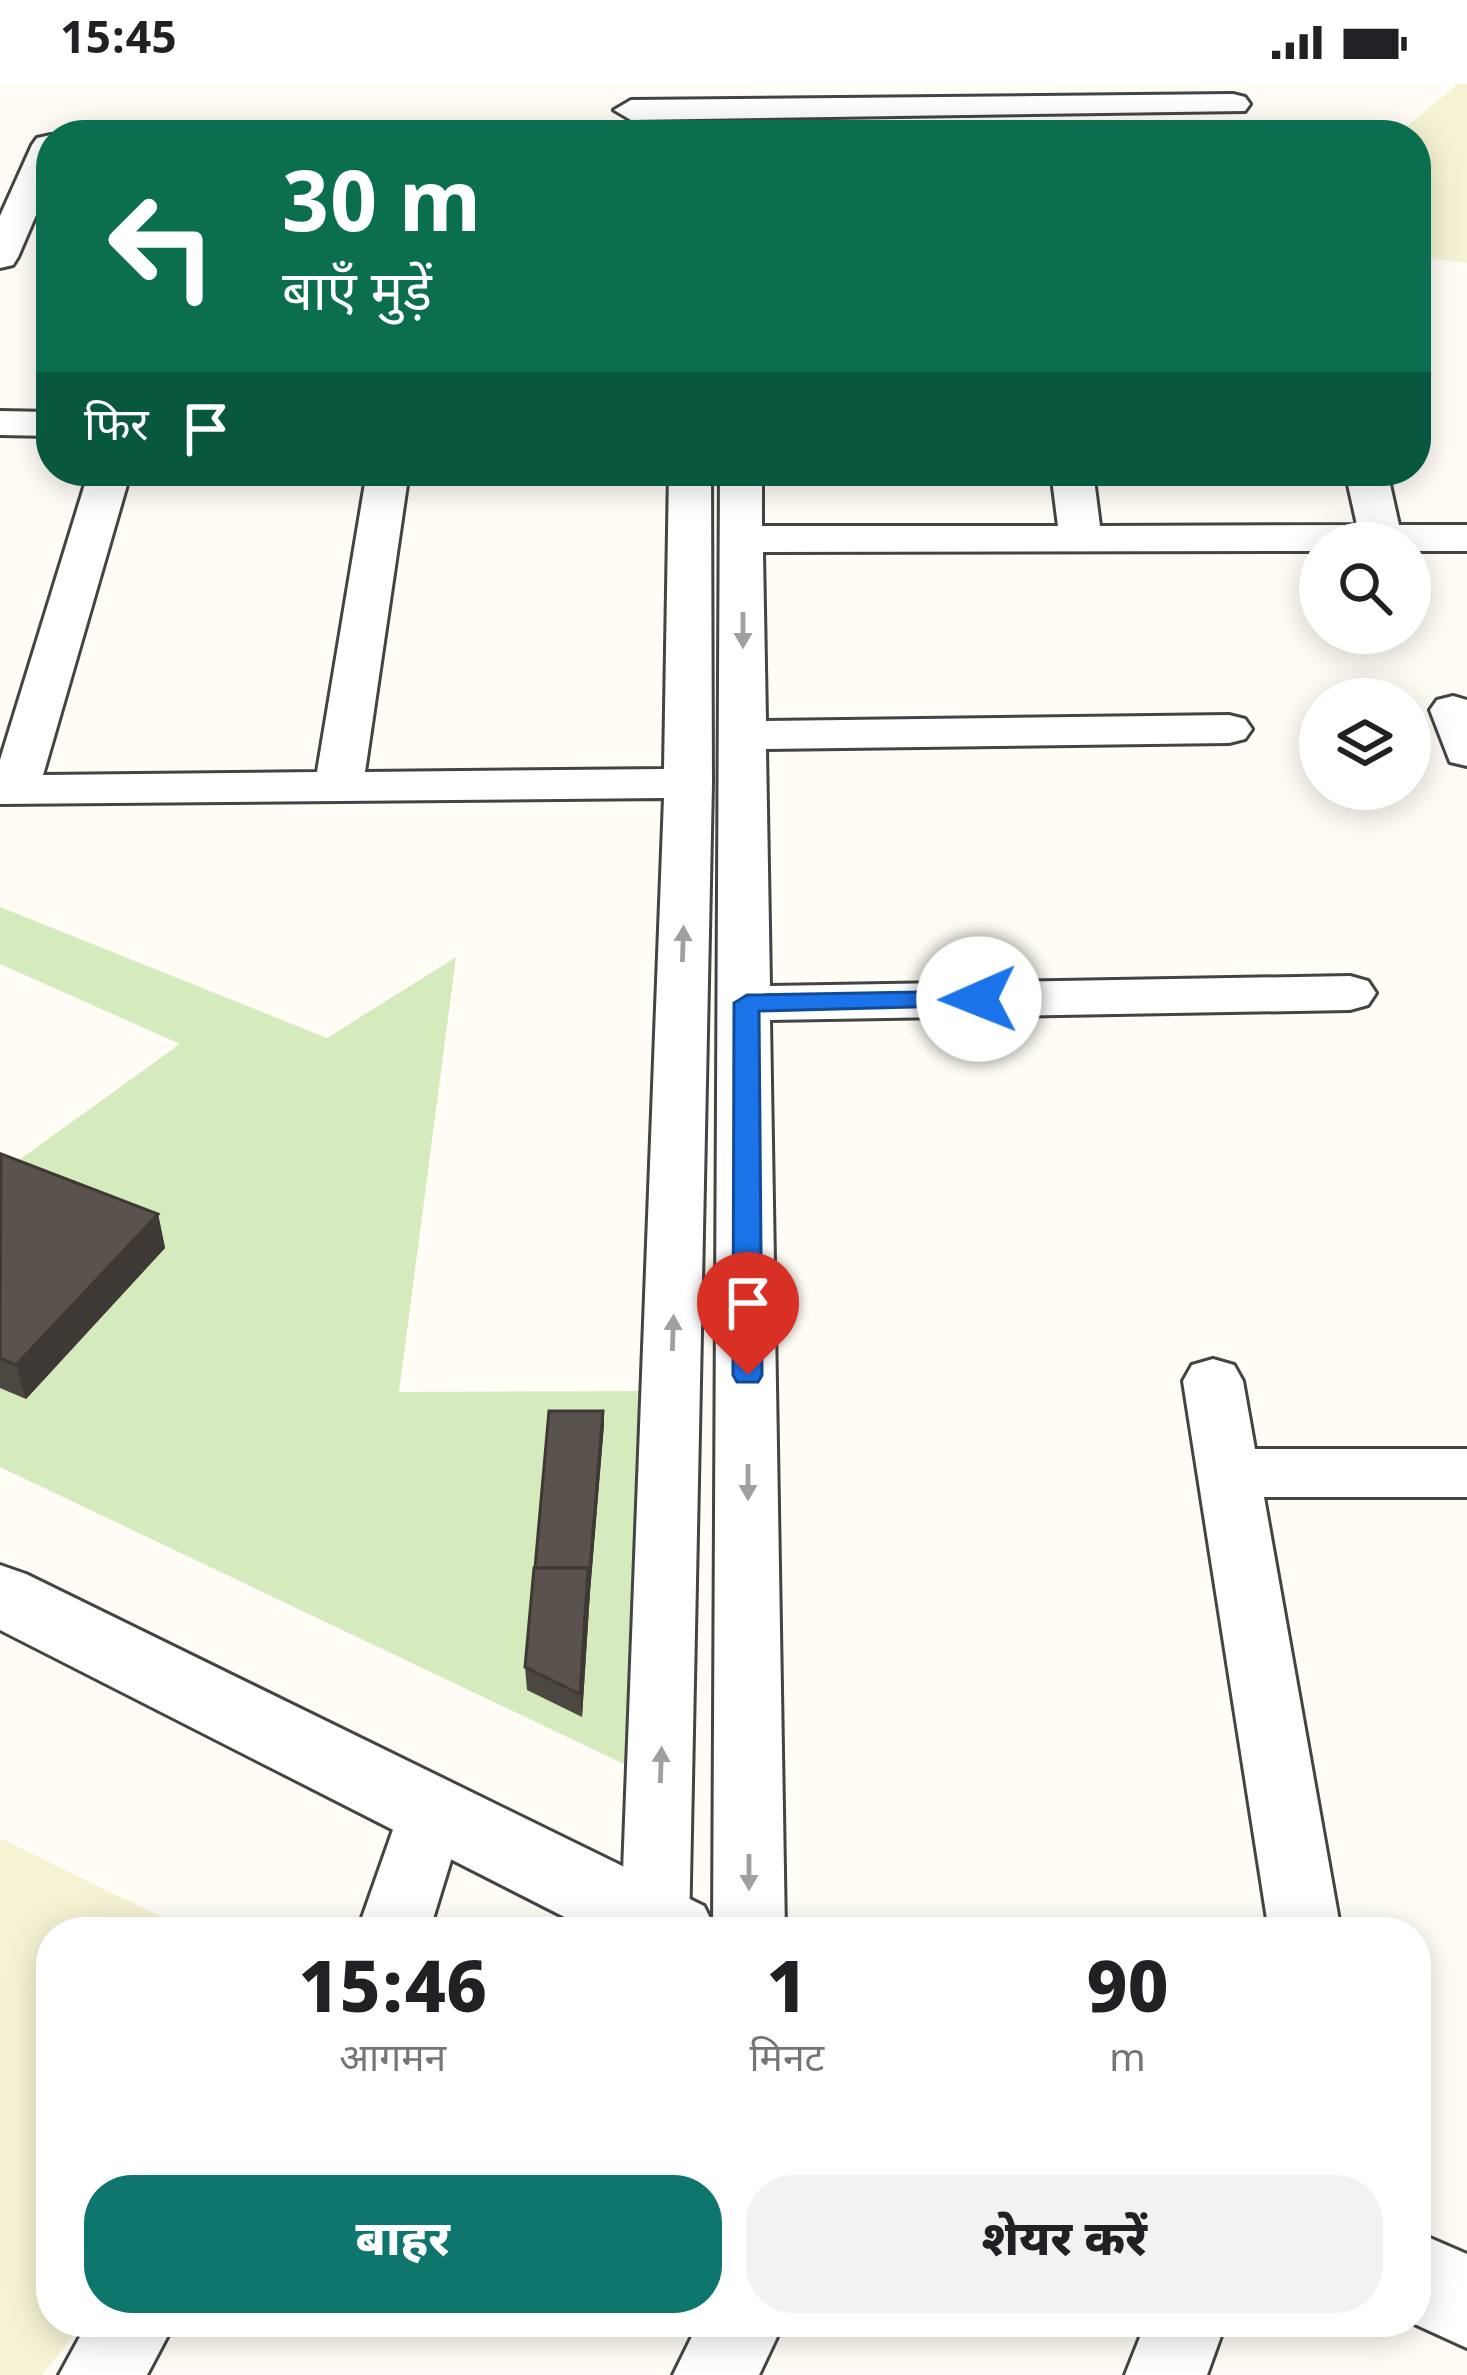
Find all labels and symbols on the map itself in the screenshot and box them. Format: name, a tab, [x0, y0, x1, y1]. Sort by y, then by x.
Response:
one-way arrow	[733, 612, 753, 650]
one-way arrow	[674, 924, 693, 962]
position arrow	[916, 936, 1042, 1062]
pin	[697, 1252, 799, 1375]
one-way arrow	[663, 1313, 682, 1351]
one-way arrow	[738, 1464, 758, 1502]
one-way arrow	[652, 1745, 671, 1783]
one-way arrow	[739, 1854, 759, 1892]

